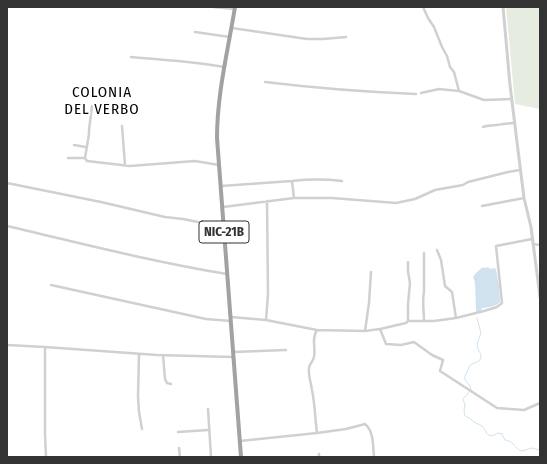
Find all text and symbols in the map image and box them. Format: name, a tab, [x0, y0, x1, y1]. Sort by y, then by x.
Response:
district label: COLONIA DEL VERBO	[64, 84, 140, 119]
road number: NIC-21B	[199, 221, 249, 243]

